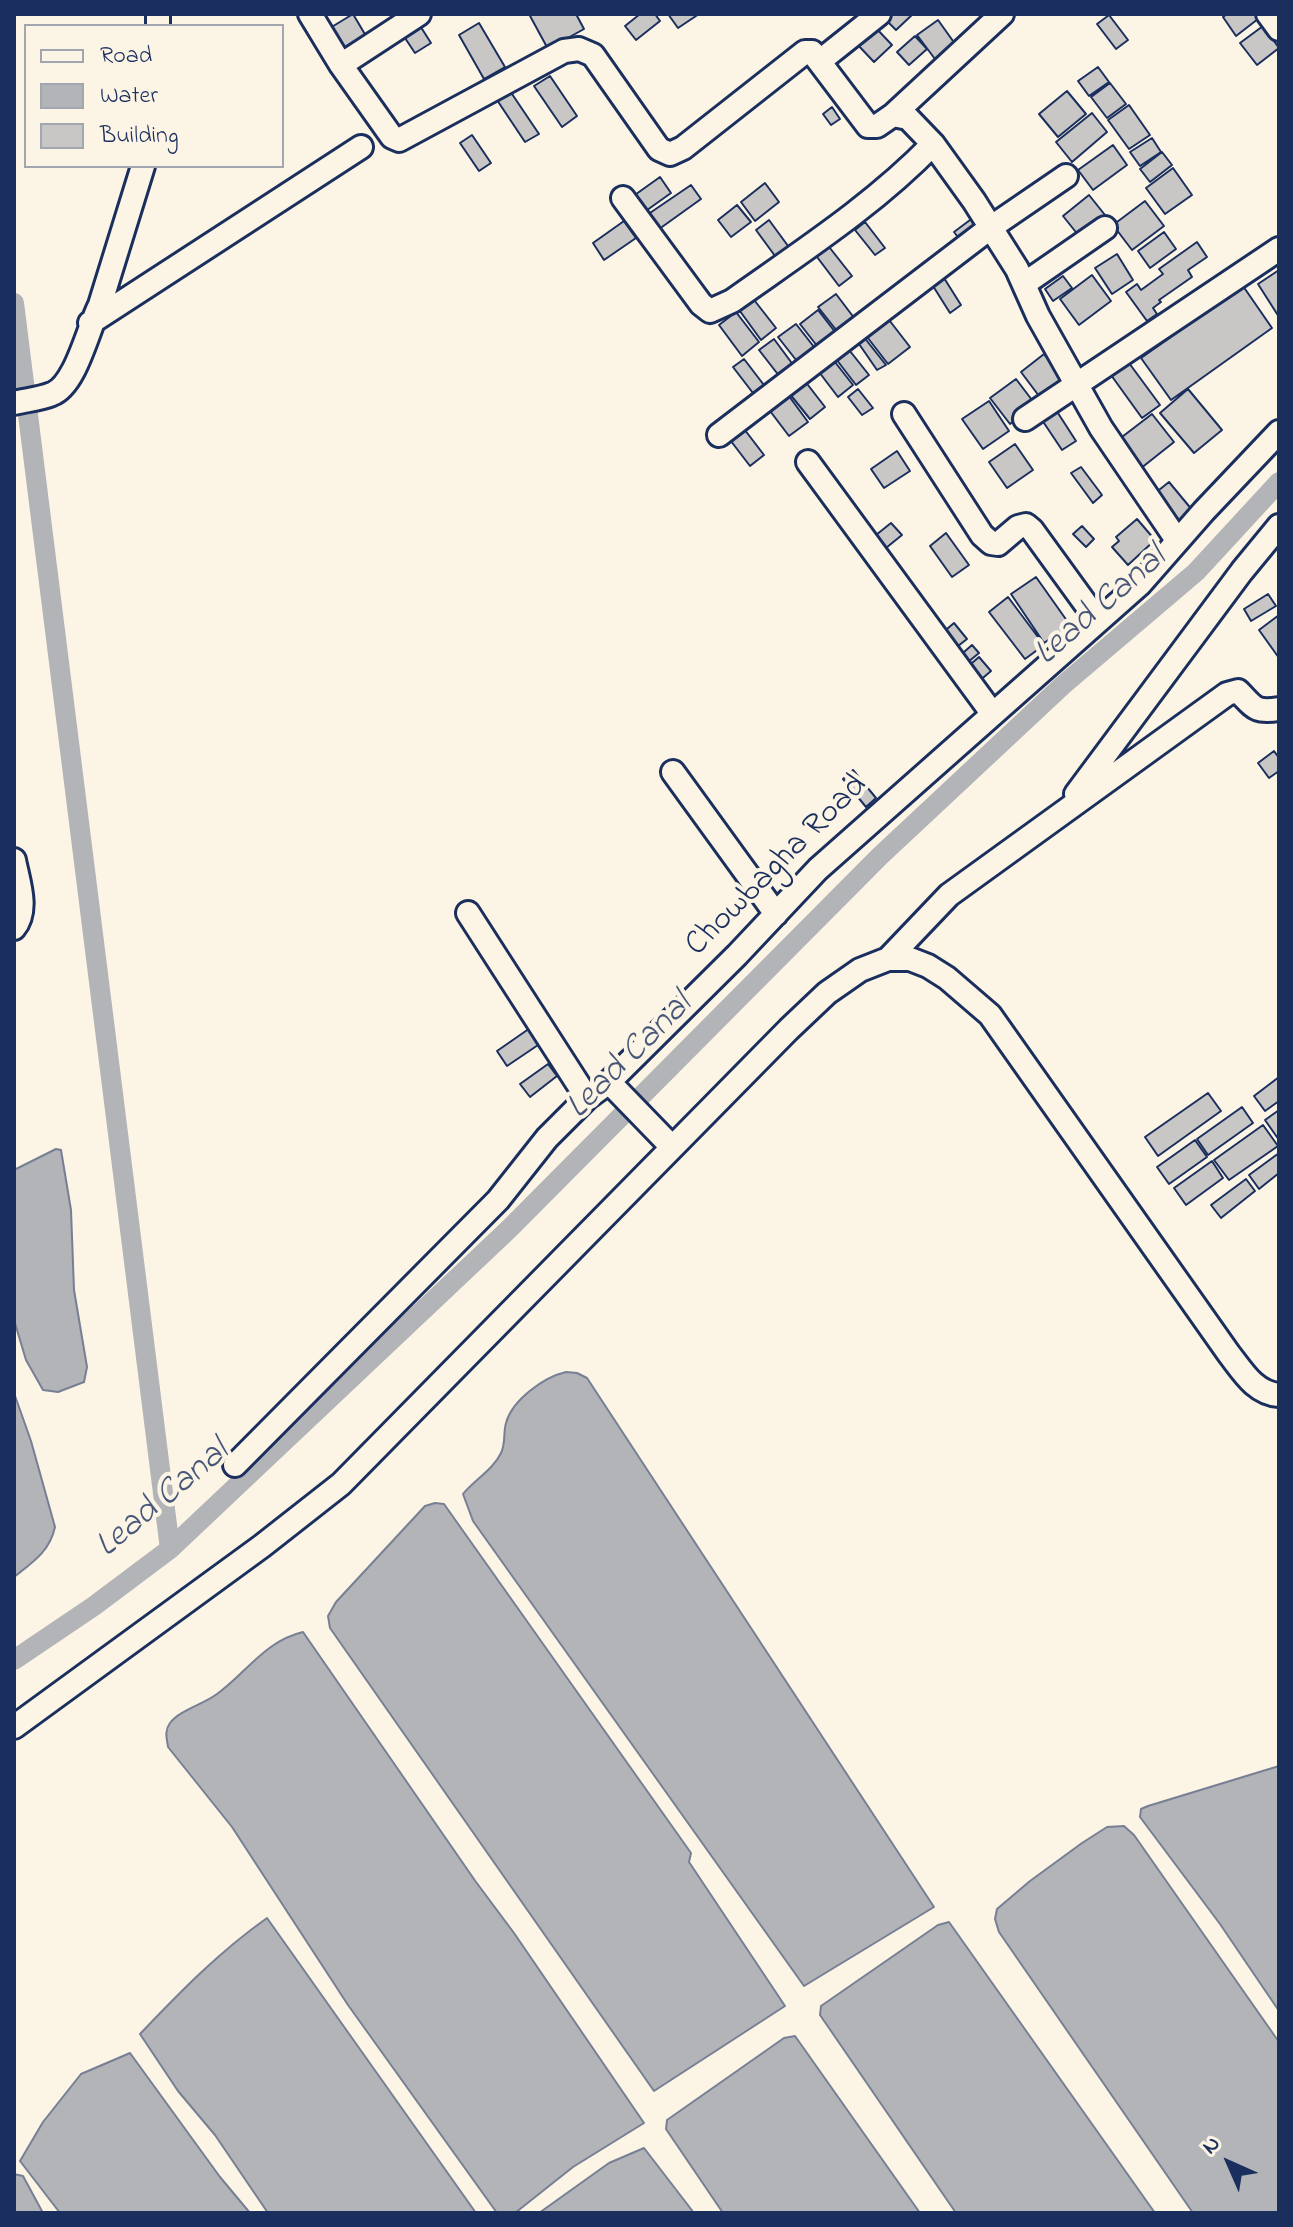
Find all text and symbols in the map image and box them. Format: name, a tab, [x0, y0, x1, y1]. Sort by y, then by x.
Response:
legend	[24, 24, 284, 168]
text: Road	[100, 39, 152, 74]
text: Water	[100, 79, 158, 114]
text: Building	[100, 119, 179, 154]
water label: Lead Canal	[1027, 539, 1177, 677]
street label: Chowbagha Road	[678, 767, 878, 967]
water label: Lead Canal	[559, 986, 703, 1130]
water label: Lead Canal	[89, 1433, 239, 1569]
north arrow	[1189, 2123, 1269, 2203]
text: N	[1195, 2129, 1229, 2163]

